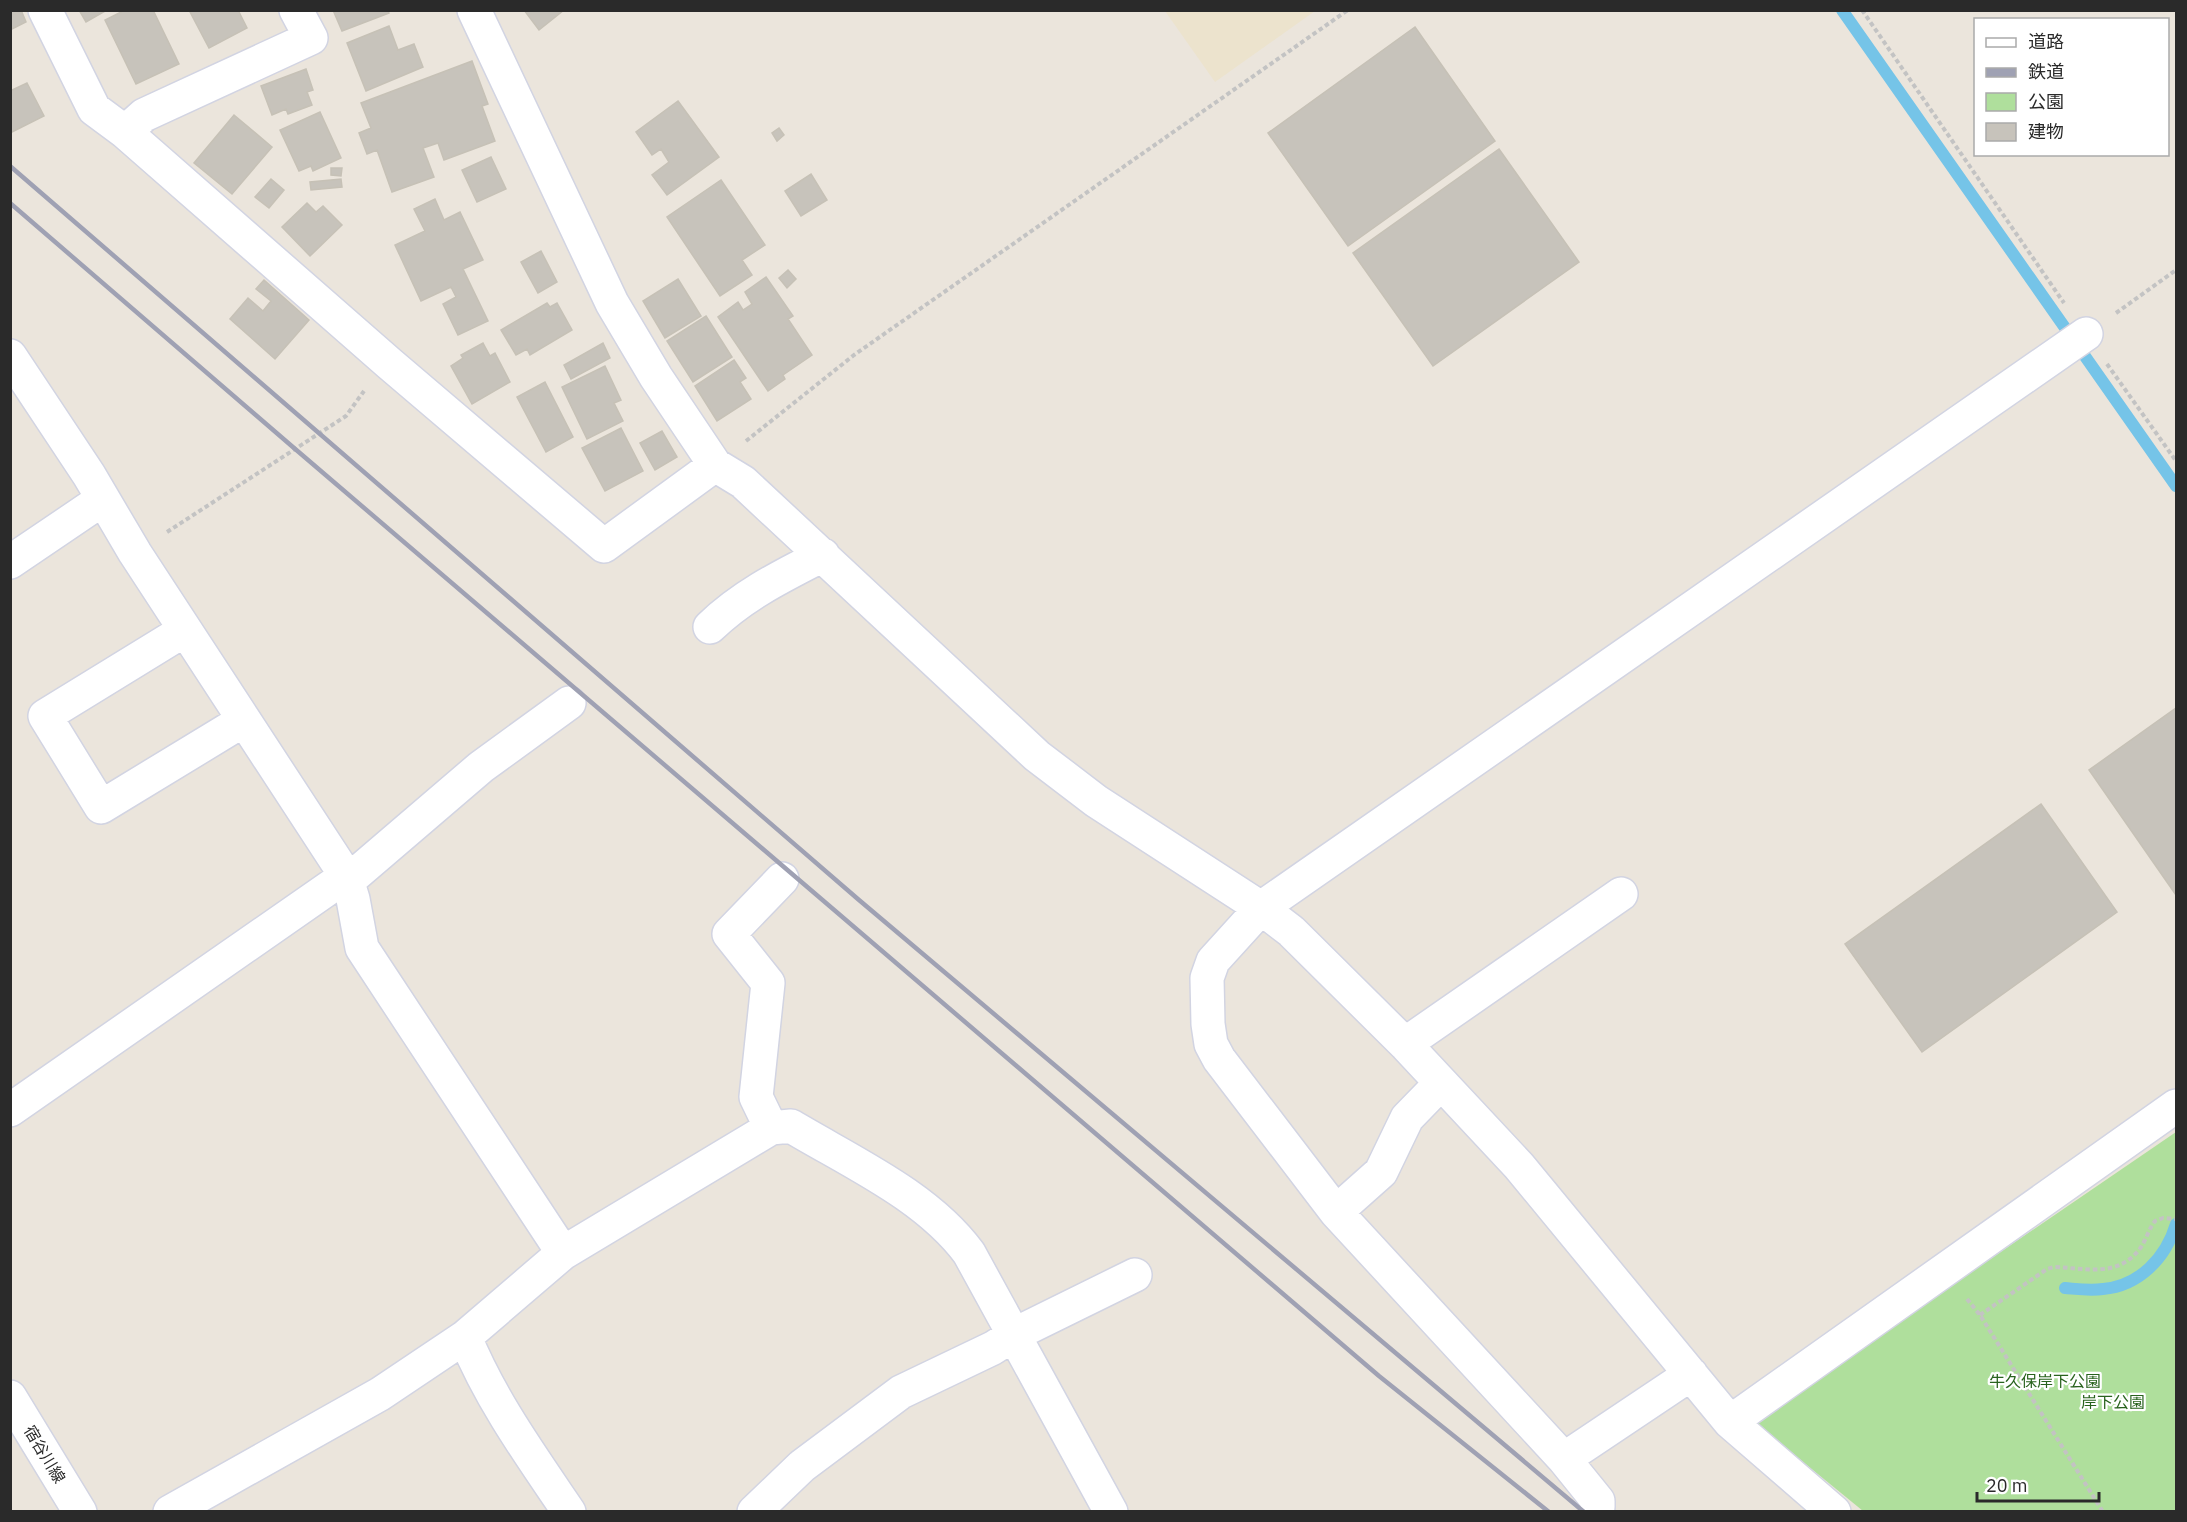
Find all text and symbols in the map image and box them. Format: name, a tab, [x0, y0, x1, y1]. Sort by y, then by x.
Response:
legend	[1974, 18, 2169, 156]
text: 道路	[2028, 30, 2064, 53]
text: 鉄道	[2028, 60, 2064, 83]
text: 公園	[2028, 90, 2064, 113]
text: 建物	[2028, 120, 2064, 143]
park label: 牛久保岸下公園	[1989, 1371, 2101, 1391]
park label: 岸下公園	[2081, 1392, 2145, 1412]
street label: 宿谷川線	[20, 1421, 70, 1487]
scale bar	[1977, 1465, 2098, 1503]
text: 20 m	[1986, 1474, 2028, 1497]

